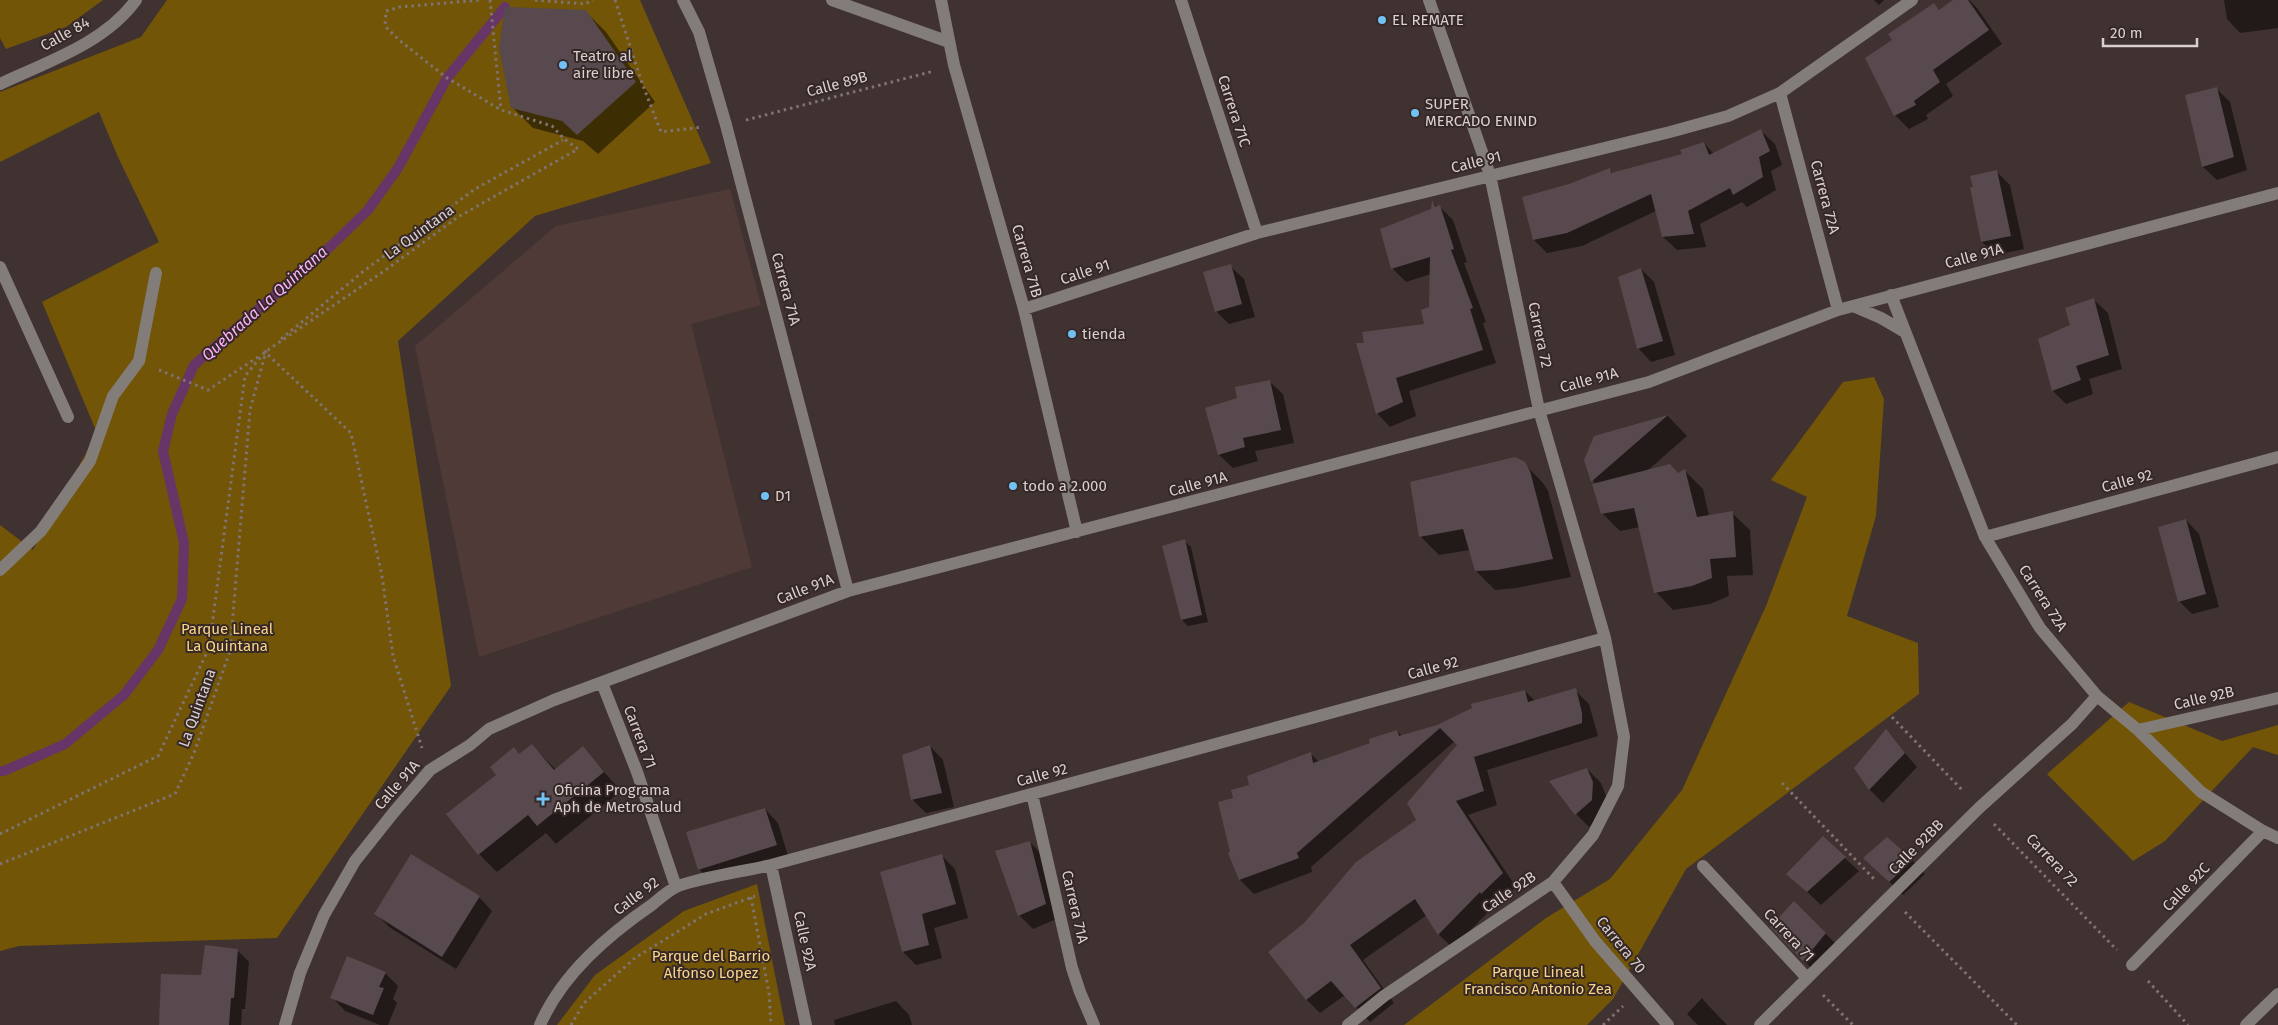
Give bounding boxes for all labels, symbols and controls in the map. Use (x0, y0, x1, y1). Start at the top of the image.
place label: EL REMATE (1392, 11, 1464, 29)
street label: Calle 84 (37, 13, 93, 55)
marker: EL REMATE (1376, 14, 1388, 26)
scale bar (2103, 15, 2197, 47)
text: 20 m (2110, 24, 2143, 42)
place label: Teatro al aire libre (573, 47, 634, 82)
marker: Teatro al aire libre (557, 59, 569, 71)
street label: Calle 89B (805, 67, 869, 101)
street label: Carrera 71C (1214, 73, 1254, 150)
place label: SUPER MERCADO ENIND (1425, 95, 1537, 130)
marker: SUPER MERCADO ENIND (1409, 107, 1421, 119)
street label: Calle 91 (1449, 147, 1503, 177)
street label: Carrera 72A (1807, 158, 1844, 236)
street label: La Quintana (381, 201, 457, 263)
street label: Carrera 71B (1008, 222, 1046, 300)
street label: Calle 91A (1943, 239, 2006, 272)
water label: Quebrada La Quintana (198, 242, 331, 365)
street label: Carrera 71A (768, 251, 804, 328)
street label: Calle 91 (1058, 256, 1112, 288)
street label: Carrera 72 (1524, 300, 1556, 370)
place label: tienda (1082, 325, 1126, 343)
marker: tienda (1066, 328, 1078, 340)
street label: Calle 91A (1558, 363, 1621, 396)
street label: Calle 92 (2100, 466, 2154, 496)
street label: Calle 91A (1167, 467, 1230, 500)
place label: todo a 2.000 (1023, 477, 1107, 495)
marker: todo a 2.000 (1007, 480, 1019, 492)
place label: D1 (775, 487, 791, 505)
marker: D1 (759, 490, 771, 502)
street label: Carrera 72A (2015, 561, 2071, 635)
street label: Calle 91A (774, 570, 837, 608)
park label: Parque Lineal La Quintana (181, 620, 274, 655)
street label: Calle 92 (1406, 653, 1460, 683)
street label: La Quintana (175, 666, 219, 750)
street label: Calle 92B (2172, 682, 2236, 714)
street label: Carrera 71 (620, 703, 660, 771)
street label: Calle 91A (371, 756, 424, 813)
street label: Calle 92 (1015, 760, 1069, 790)
place label: Oficina Programa Aph de Metrosalud (554, 781, 682, 816)
marker: Oficina Programa Aph de Metrosalud (536, 792, 550, 806)
street label: Calle 92BB (1885, 816, 1947, 878)
street label: Carrera 72 (2022, 830, 2082, 890)
street label: Calle 92C (2159, 859, 2214, 915)
street label: Calle 92B (1479, 867, 1539, 917)
street label: Carrera 71A (1058, 869, 1092, 946)
street label: Calle 92 (610, 873, 662, 919)
street label: Carrera 71 (1760, 905, 1818, 965)
street label: Calle 92A (790, 909, 820, 973)
street label: Carrera 70 (1593, 913, 1649, 977)
park label: Parque del Barrio Alfonso Lopez (652, 947, 770, 982)
park label: Parque Lineal Francisco Antonio Zea (1464, 963, 1612, 998)

